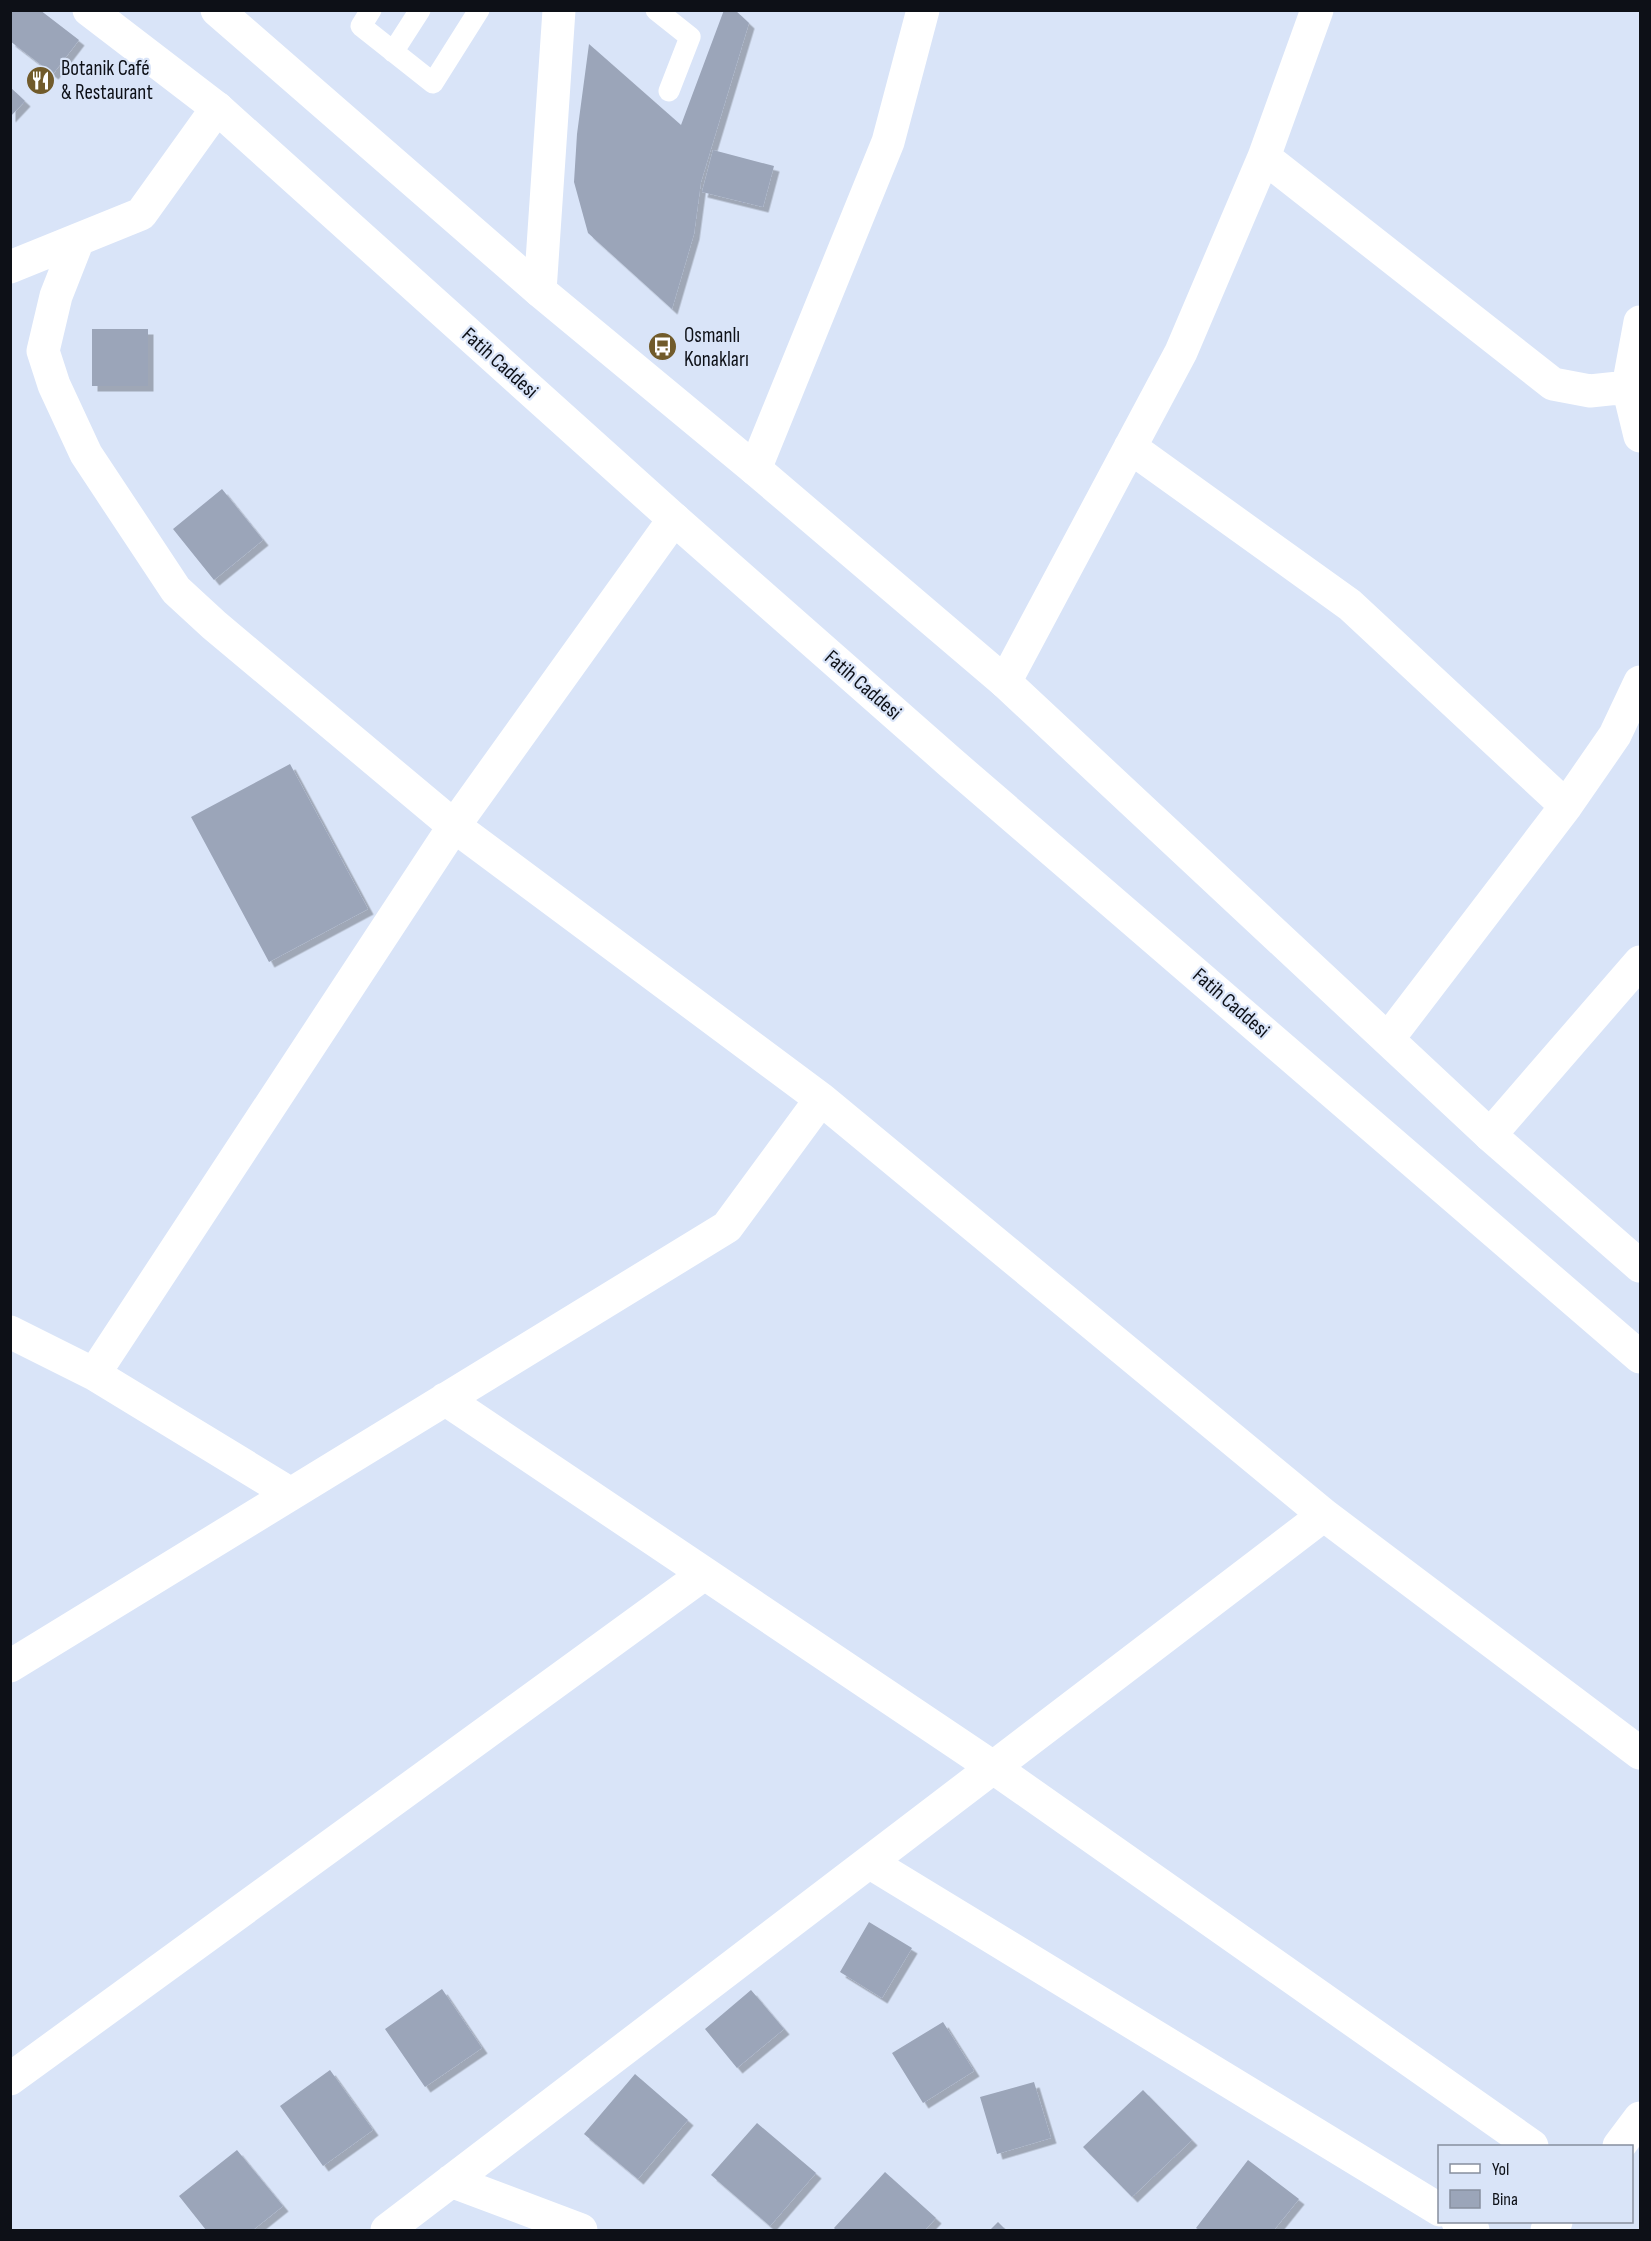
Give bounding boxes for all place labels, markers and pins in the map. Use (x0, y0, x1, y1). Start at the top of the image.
place label: Botanik Café & Restaurant (61, 56, 153, 105)
restaurant icon: Botanik Café & Restaurant (24, 64, 56, 96)
place label: Osmanlı Konakları (684, 323, 749, 372)
bus stop icon: Osmanlı Konakları (647, 331, 679, 363)

